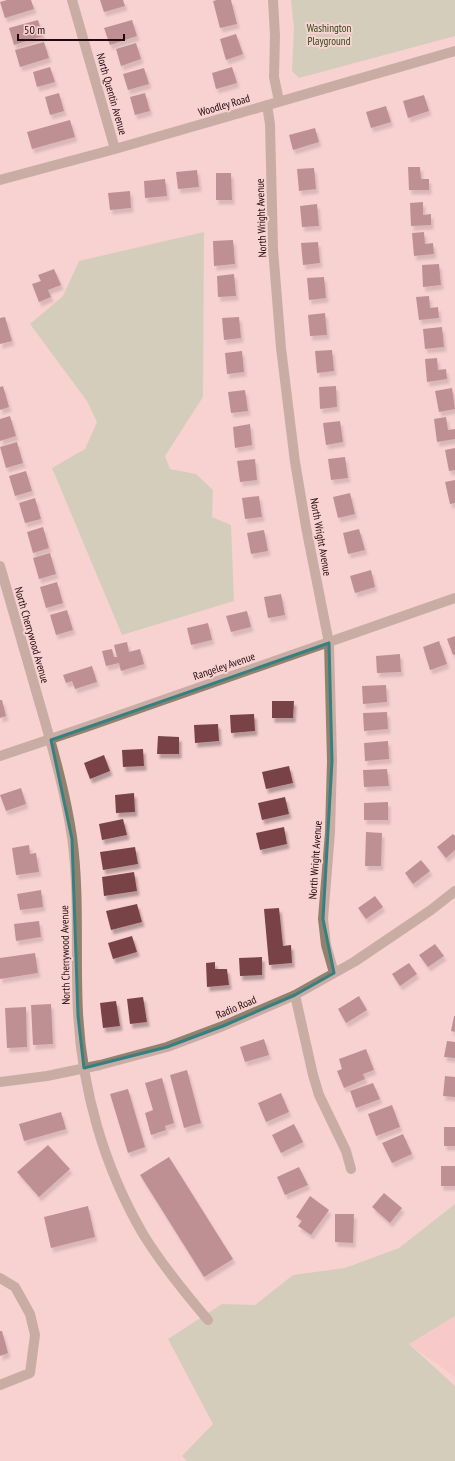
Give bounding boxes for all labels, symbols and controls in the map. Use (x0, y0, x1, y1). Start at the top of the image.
scale bar (18, 16, 124, 42)
park label: Washington Playground (307, 21, 351, 48)
text: 50 m (24, 22, 45, 37)
street label: North Quentin Avenue (94, 51, 130, 137)
street label: Woodley Road (197, 91, 252, 119)
street label: North Wright Avenue (253, 178, 269, 258)
street label: North Wright Avenue (307, 497, 335, 577)
street label: North Cherrywood Avenue (12, 585, 53, 685)
street label: Rangeley Avenue (191, 649, 257, 683)
street label: North Wright Avenue (305, 820, 325, 900)
street label: North Cherrywood Avenue (57, 905, 73, 1005)
street label: Radio Road (214, 992, 259, 1022)

